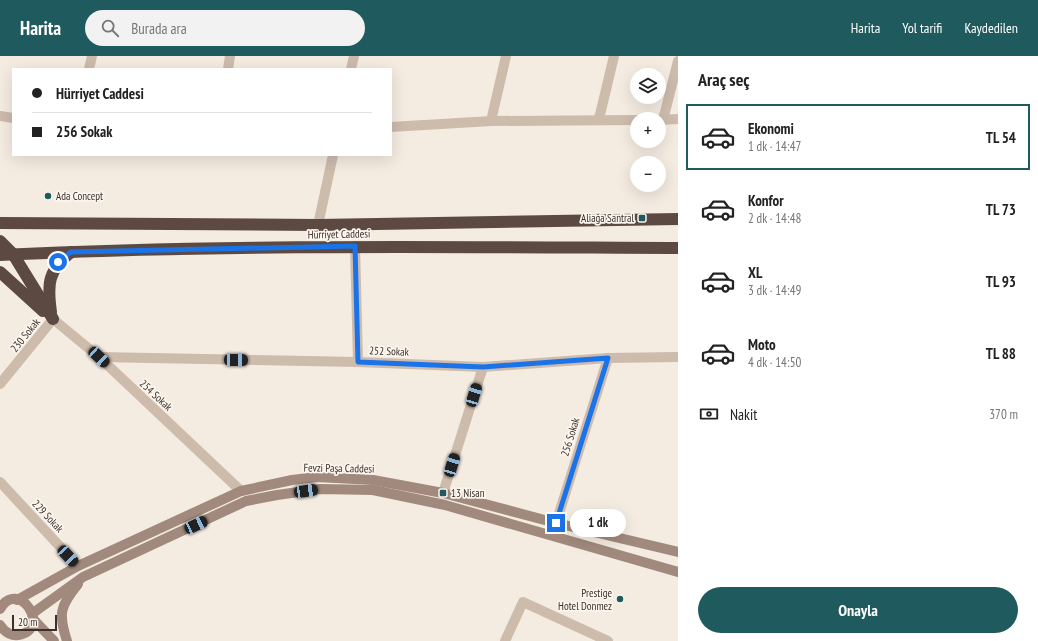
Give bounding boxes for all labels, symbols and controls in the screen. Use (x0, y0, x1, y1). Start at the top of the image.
search box (85, 10, 365, 46)
text: Harita (20, 16, 61, 40)
icon: search (99, 17, 121, 39)
text: Burada ara (131, 19, 187, 38)
text: Harita (851, 19, 880, 37)
text: Yol tarifi (902, 19, 942, 37)
text: Kaydedilen (964, 19, 1018, 37)
map controls (630, 68, 666, 192)
button: layers (630, 68, 666, 104)
text: Araç seç (698, 68, 750, 91)
text: Hürriyet Caddesi (56, 84, 144, 103)
button: + (630, 112, 666, 148)
icon: car (700, 119, 736, 155)
text: Ekonomi (748, 119, 794, 138)
text: 256 Sokak (56, 122, 112, 141)
text: TL 54 (986, 128, 1016, 147)
text: 1 dk · 14:47 (748, 138, 801, 155)
button: − (630, 156, 666, 192)
place label: Ada Concept (56, 189, 103, 203)
marker: Ada Concept (43, 191, 53, 201)
icon: car (700, 191, 736, 227)
text: Konfor (748, 191, 784, 210)
text: TL 73 (986, 200, 1016, 219)
text: 2 dk · 14:48 (748, 210, 801, 227)
place label: Aliağa Santral (581, 211, 634, 225)
marker: Aliağa Santral (637, 213, 647, 223)
street label: Hürriyet Caddesi (308, 226, 370, 242)
route start (49, 253, 67, 271)
icon: car (700, 263, 736, 299)
text: XL (748, 263, 762, 282)
text: TL 93 (986, 272, 1016, 291)
text: 3 dk · 14:49 (748, 282, 801, 299)
street label: 230 Sokak (7, 315, 43, 355)
icon: car (700, 335, 736, 371)
text: Moto (748, 335, 776, 354)
street label: 252 Sokak (369, 343, 410, 359)
car (86, 344, 112, 370)
text: TL 88 (986, 344, 1016, 363)
car (224, 354, 248, 366)
text: 4 dk · 14:50 (748, 354, 801, 371)
street label: 254 Sokak (137, 376, 176, 414)
car (465, 382, 483, 408)
icon: cash (698, 403, 720, 425)
text: Nakit (730, 405, 757, 424)
text: 370 m (989, 406, 1018, 423)
street label: 256 Sokak (558, 415, 583, 458)
car (443, 452, 461, 478)
street label: Fevzi Paşa Caddesi (304, 460, 374, 476)
car (293, 483, 319, 499)
place label: 13 Nisan (451, 486, 485, 500)
marker: 13 Nisan (438, 488, 448, 498)
street label: 229 Sokak (29, 497, 67, 536)
callout: 1 dk (570, 509, 626, 537)
car (183, 514, 209, 536)
route end (547, 514, 565, 532)
text: 1 dk (588, 514, 608, 531)
car (55, 543, 81, 569)
place label: Prestige Hotel Donmez (558, 586, 612, 613)
button: Onayla (698, 587, 1018, 633)
marker: Prestige Hotel Donmez (615, 594, 625, 604)
scale bar (12, 613, 57, 632)
text: 20 m (18, 615, 37, 629)

